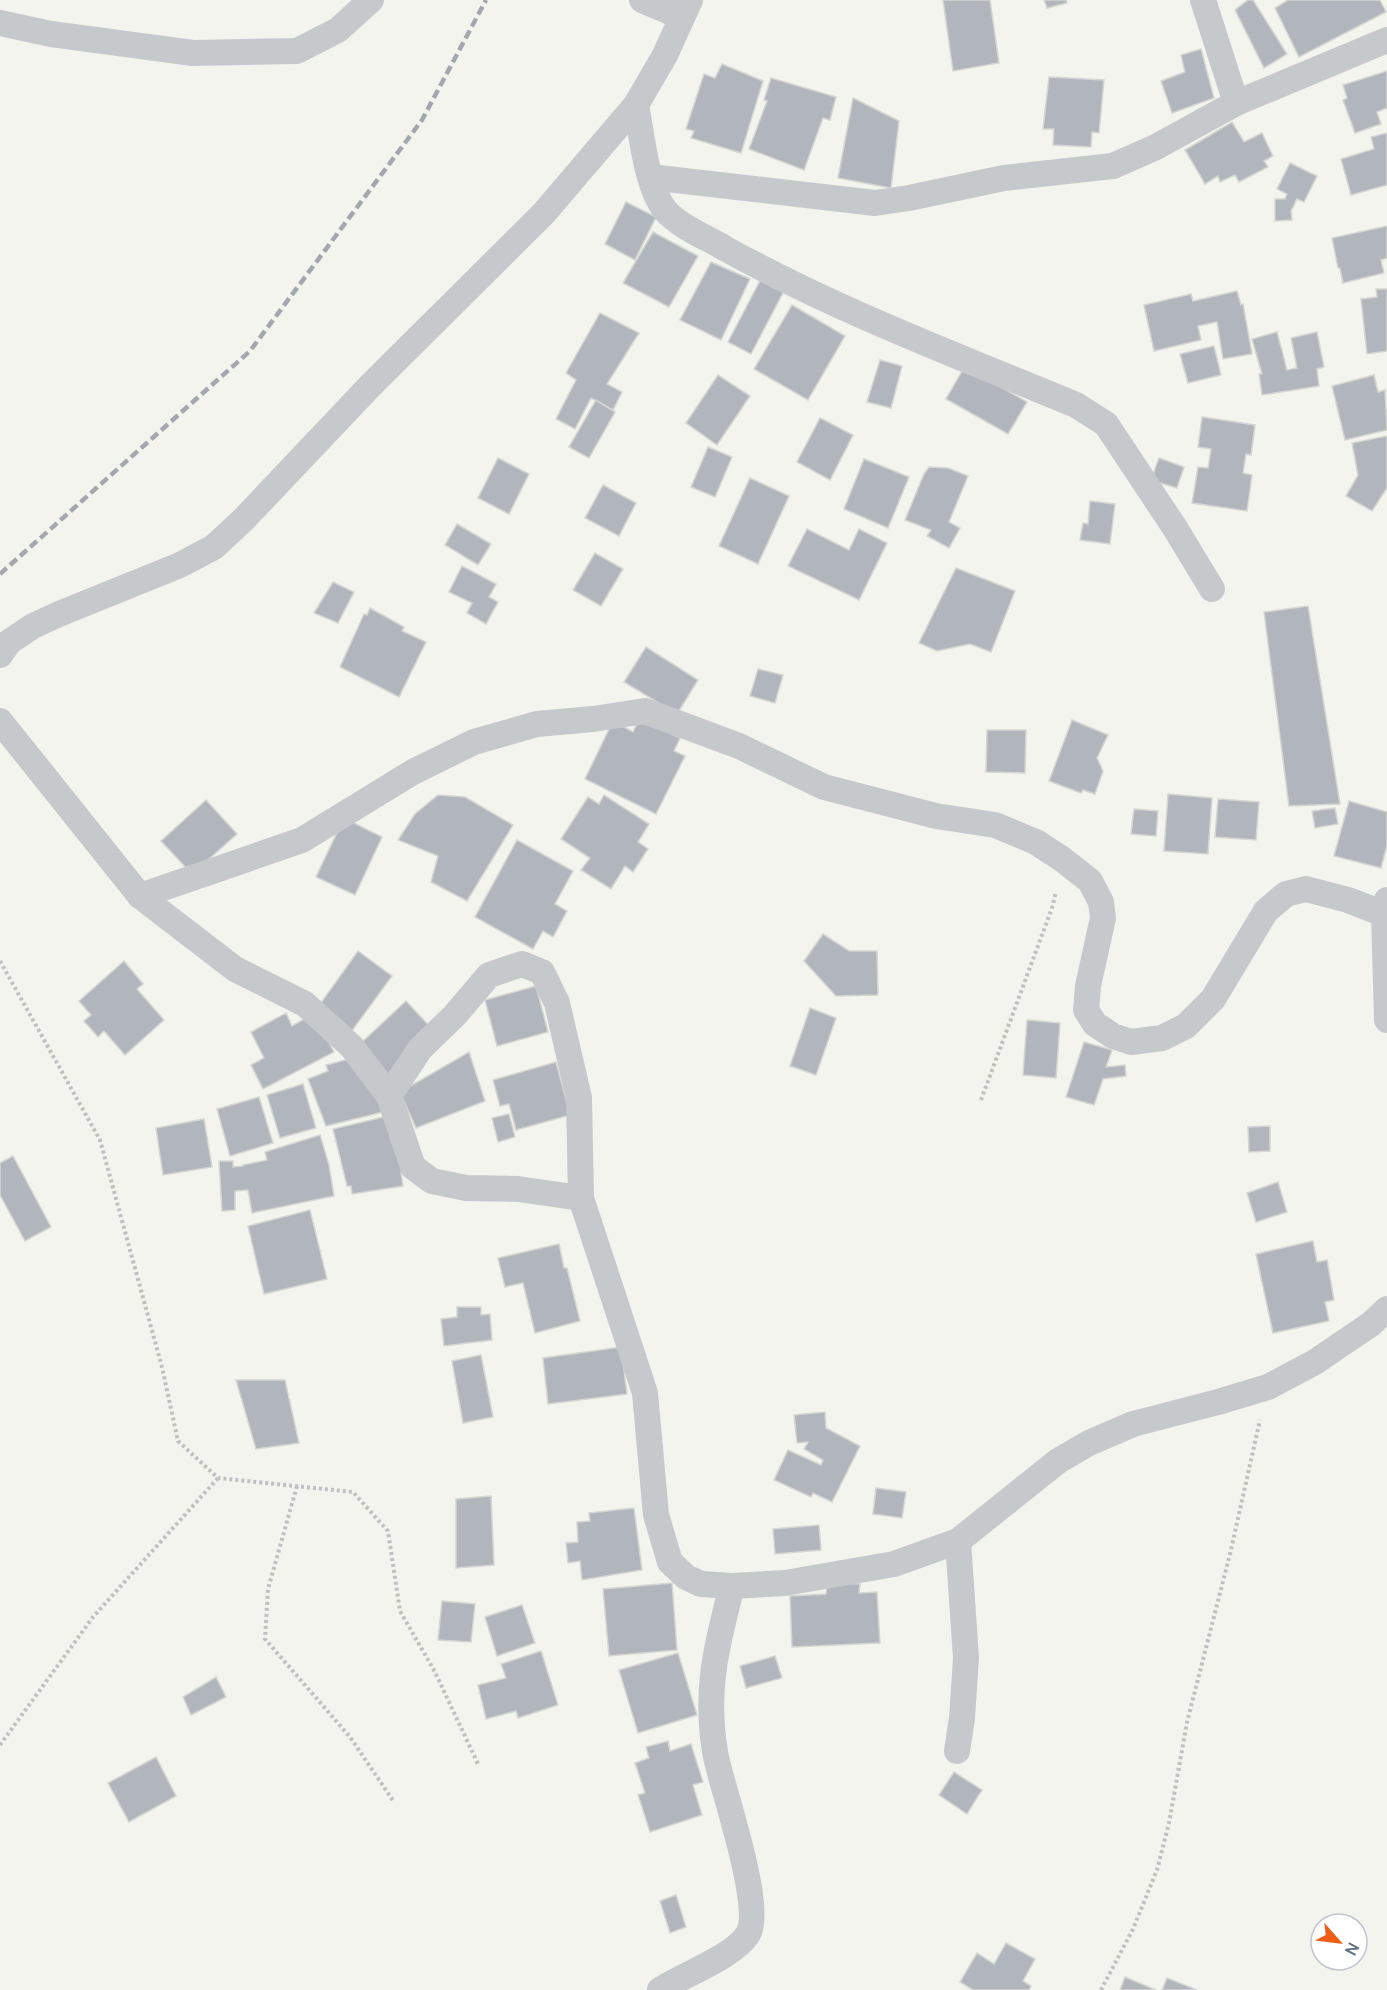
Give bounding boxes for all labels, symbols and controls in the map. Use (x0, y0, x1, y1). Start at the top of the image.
north arrow (1309, 1912, 1369, 1972)
text: N (1340, 1939, 1365, 1959)

